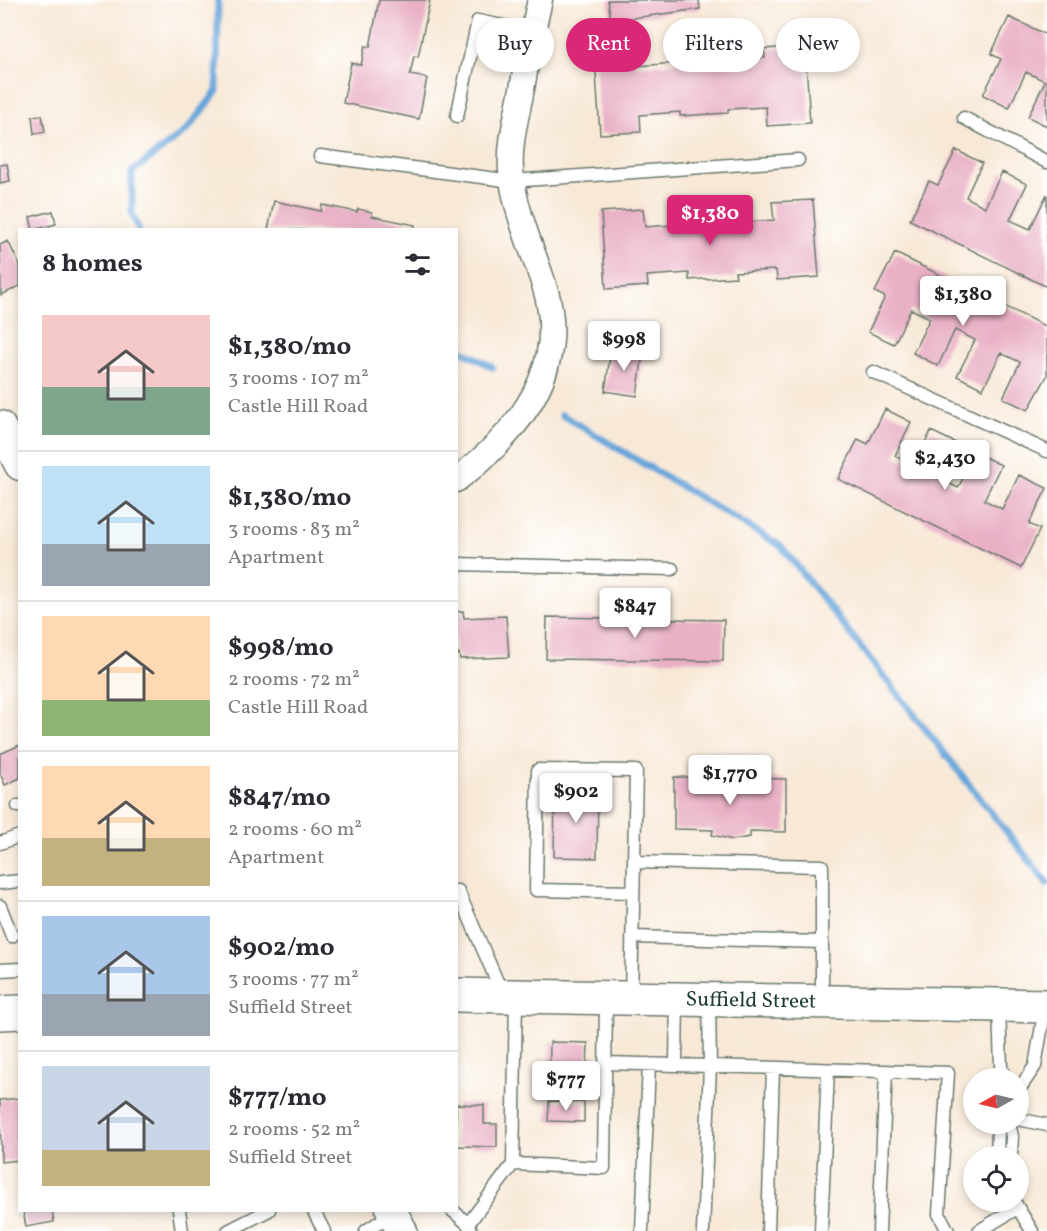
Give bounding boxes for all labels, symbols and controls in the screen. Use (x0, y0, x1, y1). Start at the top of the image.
chip: Buy (476, 18, 554, 72)
chip: Rent (566, 18, 651, 72)
chip: Filters (663, 18, 764, 72)
chip: New (776, 18, 860, 72)
pin: $1,380 (661, 195, 759, 246)
text: $1,380 (681, 200, 739, 228)
text: 8 homes (42, 246, 143, 282)
icon: filters (401, 248, 434, 281)
pin: $1,380 (914, 276, 1012, 327)
text: $1,380 (934, 281, 992, 309)
pin: $998 (588, 321, 660, 372)
text: $998 (602, 326, 646, 354)
text: $1,380/mo (228, 329, 351, 365)
icon: home (90, 339, 162, 411)
text: 3 rooms · 107 m² (228, 365, 369, 393)
text: Castle Hill Road (228, 393, 368, 421)
pin: $2,430 (896, 440, 994, 491)
text: $2,430 (915, 445, 975, 473)
text: $1,380/mo (228, 480, 351, 516)
icon: home (90, 490, 162, 562)
text: 3 rooms · 83 m² (228, 516, 360, 544)
text: Apartment (228, 544, 324, 572)
pin: $847 (599, 588, 671, 639)
text: $847 (613, 593, 657, 621)
text: $998/mo (228, 630, 334, 666)
icon: home (90, 640, 162, 712)
text: 2 rooms · 72 m² (228, 666, 360, 694)
text: Castle Hill Road (228, 694, 368, 722)
pin: $1,770 (681, 755, 779, 806)
text: $1,770 (702, 760, 758, 788)
pin: $902 (540, 773, 612, 824)
text: $902 (553, 778, 599, 806)
text: $847/mo (228, 780, 331, 816)
icon: home (90, 790, 162, 862)
text: 2 rooms · 60 m² (228, 816, 362, 844)
text: Apartment (228, 844, 324, 872)
text: $902/mo (228, 930, 335, 966)
icon: home (90, 940, 162, 1012)
text: 3 rooms · 77 m² (228, 966, 359, 994)
street label: Suffield Street (685, 985, 817, 1017)
text: Suffield Street (228, 994, 352, 1022)
pin: $777 (530, 1061, 602, 1112)
text: $777 (546, 1066, 586, 1094)
north arrow (963, 1068, 1029, 1134)
map controls (963, 1068, 1029, 1212)
text: $777/mo (228, 1080, 327, 1116)
icon: home (90, 1090, 162, 1162)
text: 2 rooms · 52 m² (228, 1116, 360, 1144)
text: Suffield Street (228, 1144, 352, 1172)
button: locate (963, 1146, 1029, 1212)

